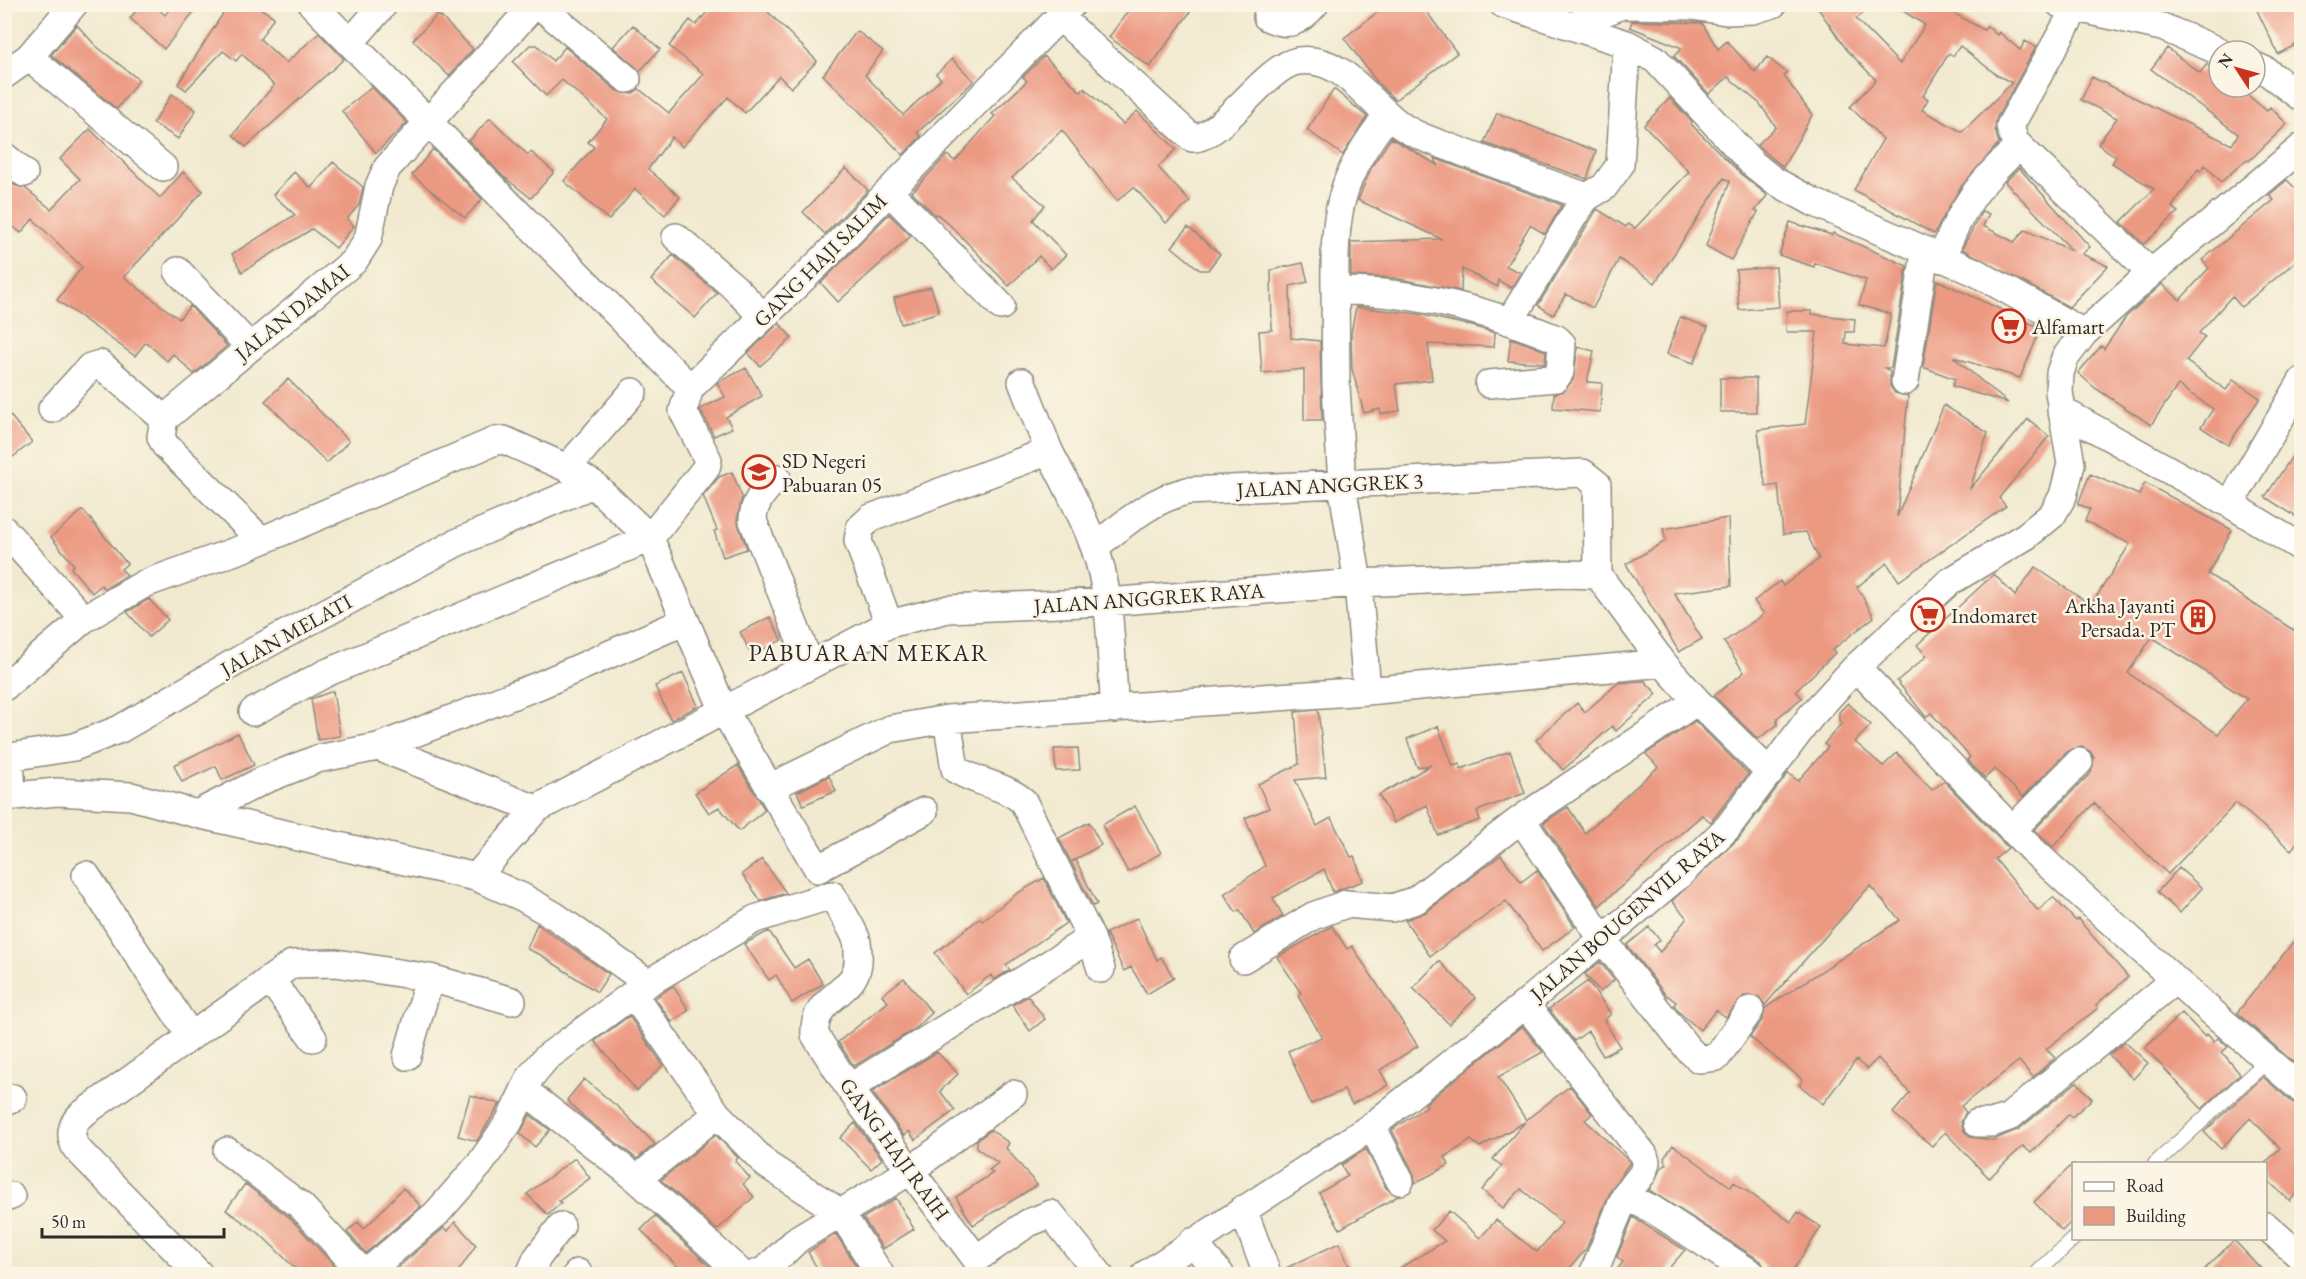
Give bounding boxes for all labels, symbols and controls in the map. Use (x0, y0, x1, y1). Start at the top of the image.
north arrow (2207, 39, 2267, 99)
text: N (2213, 49, 2238, 72)
street label: GANG HAJI SALIM (747, 187, 893, 333)
street label: JALAN DAMAI (228, 258, 355, 368)
supermarket icon: Alfamart (1991, 308, 2027, 344)
place label: Alfamart (2031, 313, 2105, 340)
place label: SD Negeri Pabuaran 05 (782, 447, 882, 498)
school or university icon: SD Negeri Pabuaran 05 (741, 454, 777, 490)
street label: JALAN ANGGREK 3 (1234, 467, 1424, 503)
street label: JALAN ANGGREK RAYA (1031, 576, 1266, 620)
street label: JALAN MELATI (214, 588, 356, 683)
place label: Arkha Jayanti Persada. PT (2064, 592, 2176, 643)
supermarket icon: Indomaret (1910, 597, 1946, 633)
building icon: Arkha Jayanti Persada. PT (2180, 599, 2216, 635)
place label: Indomaret (1951, 602, 2037, 629)
district label: PABUARAN MEKAR (749, 637, 989, 668)
street label: JALAN BOUGENVIL RAYA (1523, 823, 1730, 1008)
street label: GANG HAJI RAIH (834, 1072, 956, 1226)
legend (2072, 1162, 2267, 1240)
text: Road (2126, 1174, 2165, 1197)
scale bar (42, 1201, 224, 1239)
text: Building (2126, 1204, 2186, 1227)
text: 50 m (51, 1210, 86, 1233)

